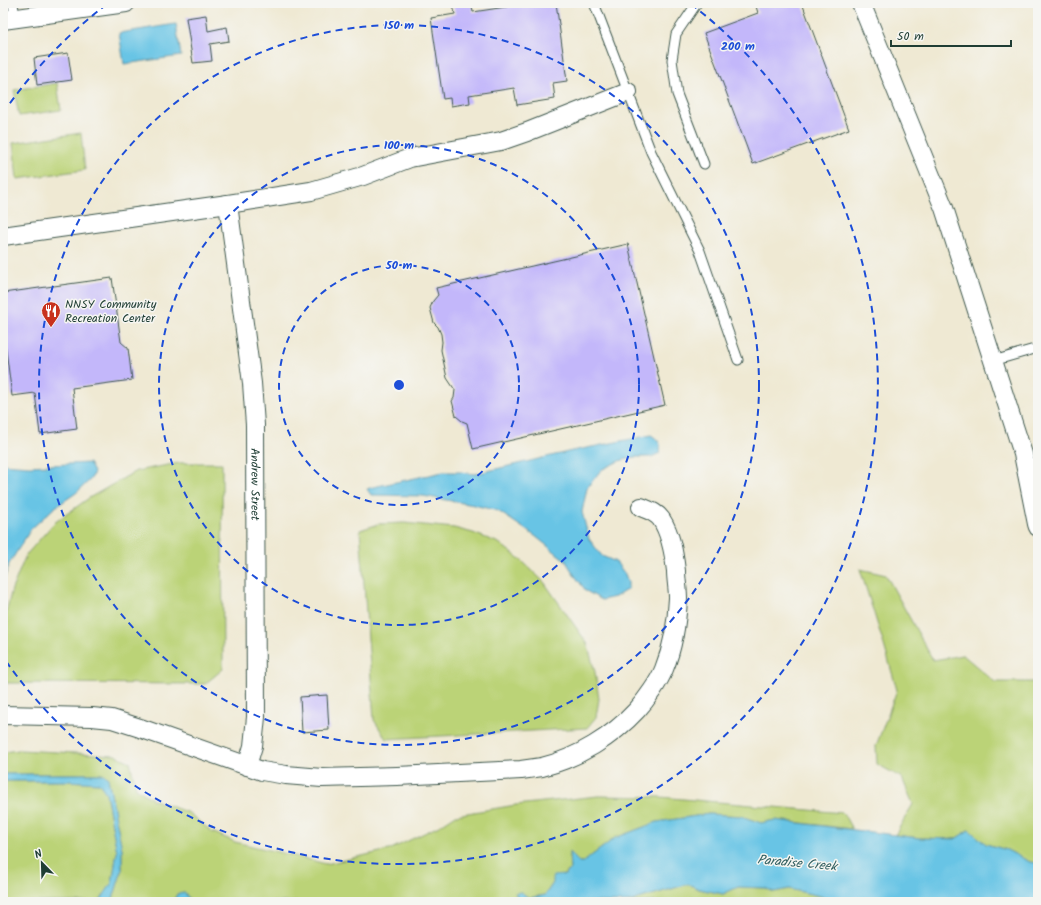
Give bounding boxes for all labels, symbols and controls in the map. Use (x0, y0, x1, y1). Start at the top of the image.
text: 150 m (384, 16, 414, 35)
scale bar (891, 22, 1011, 48)
text: 50 m (897, 27, 924, 46)
text: 200 m (721, 37, 755, 56)
text: 100 m (384, 136, 414, 155)
text: 50 m (385, 256, 413, 275)
place label: NNSY Community Recreation Center (65, 295, 157, 328)
restaurant icon: NNSY Community Recreation Center (40, 300, 62, 328)
centre of rings (392, 378, 406, 392)
street label: Andrew Street (245, 448, 264, 521)
north arrow (22, 843, 62, 883)
text: N (32, 845, 45, 864)
water label: Paradise Creek (756, 850, 839, 878)

